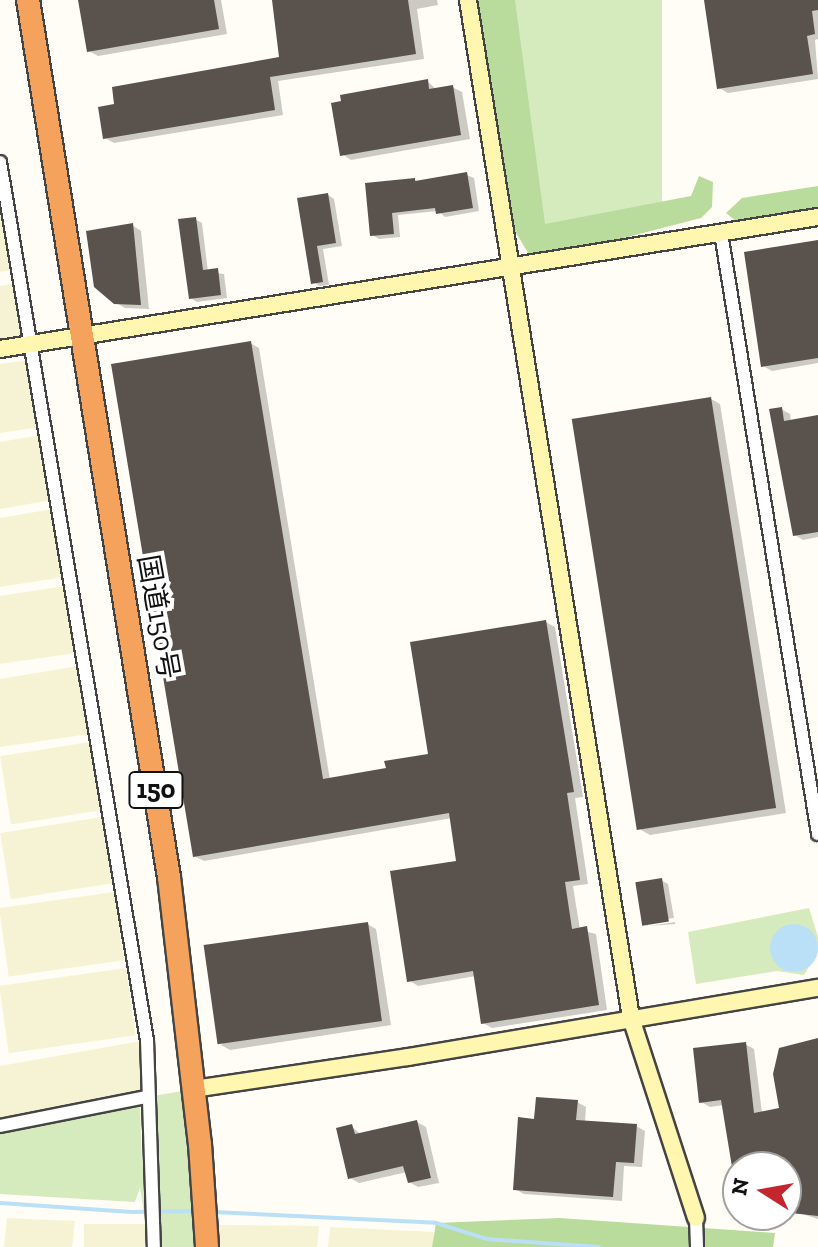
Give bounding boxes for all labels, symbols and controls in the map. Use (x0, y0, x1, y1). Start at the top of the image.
street label: 国道150号 (131, 552, 185, 682)
road number: 150 (128, 768, 184, 812)
north arrow (722, 1151, 802, 1231)
text: N (725, 1176, 755, 1198)

